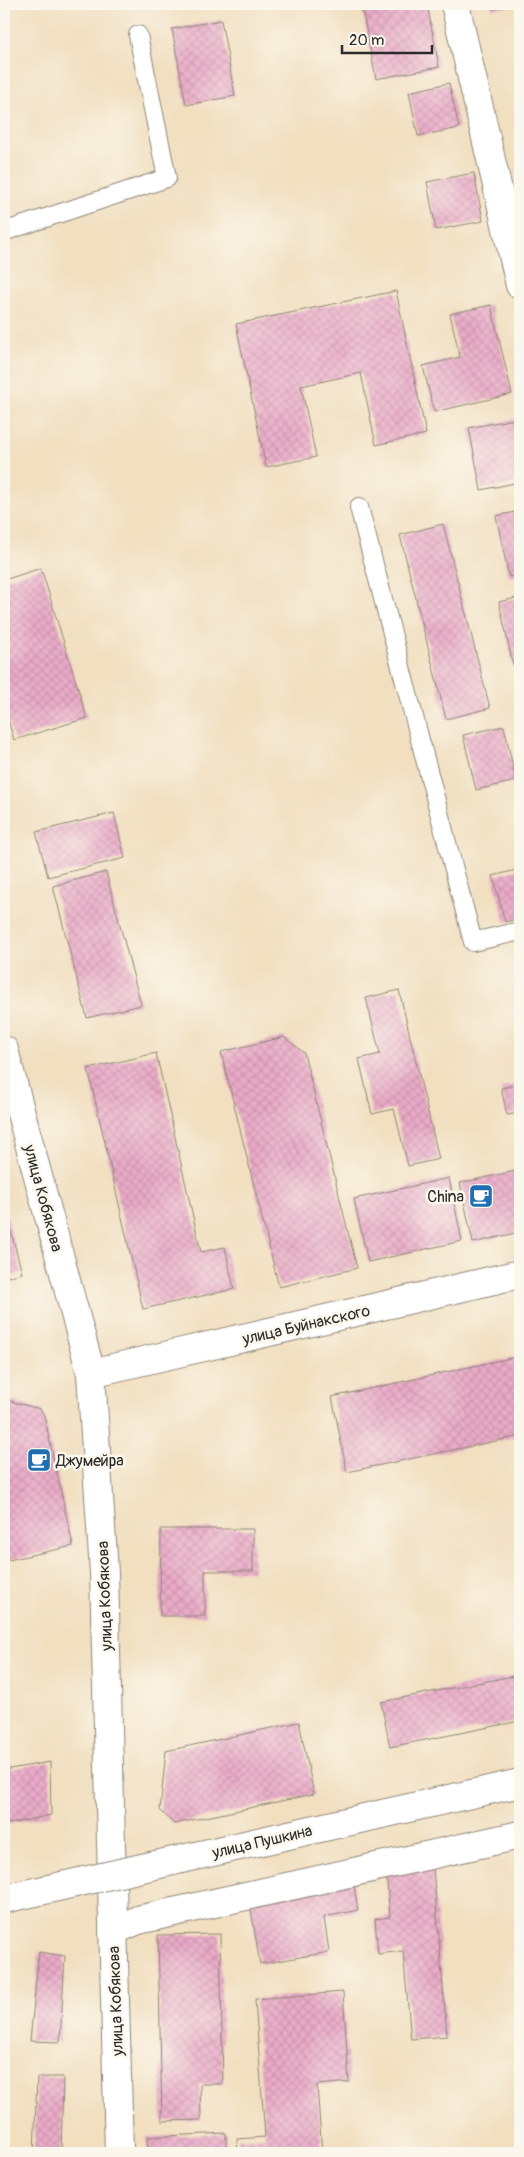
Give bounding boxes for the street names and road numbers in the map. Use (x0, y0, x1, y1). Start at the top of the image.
street label: улица Кобякова (19, 1142, 67, 1254)
street label: улица Буйнакского (240, 1301, 372, 1350)
street label: улица Кобякова (93, 1541, 117, 1652)
street label: улица Пушкина (209, 1821, 314, 1863)
street label: улица Кобякова (104, 1946, 128, 2057)

